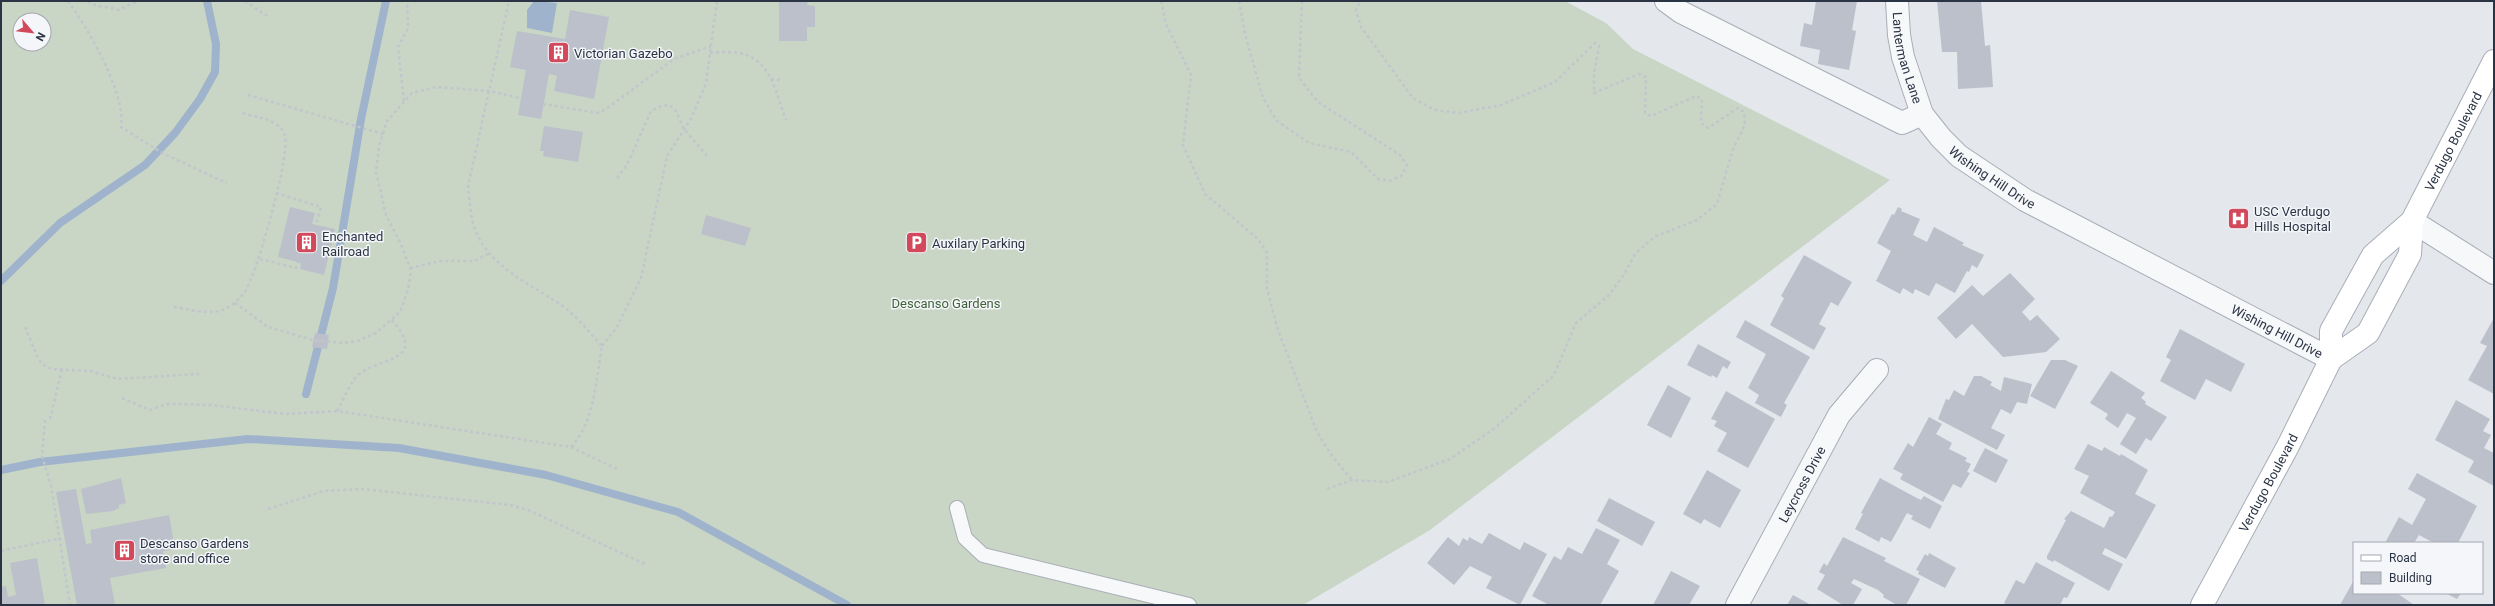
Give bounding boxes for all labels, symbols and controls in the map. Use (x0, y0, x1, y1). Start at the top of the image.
north arrow (12, 12, 52, 52)
street label: Lanterman Lane (1890, 12, 1925, 106)
text: N (33, 30, 48, 43)
building icon: Victorian Gazebo (545, 40, 571, 66)
place label: Victorian Gazebo (574, 46, 673, 61)
street label: Verdugo Boulevard (2421, 89, 2484, 193)
street label: Wishing Hill Drive (1946, 143, 2038, 212)
place label: USC Verdugo Hills Hospital (2254, 204, 2331, 234)
hospital icon: USC Verdugo Hills Hospital (2226, 205, 2252, 231)
place label: Enchanted Railroad (322, 229, 383, 259)
building icon: Enchanted Railroad (294, 230, 320, 256)
parking icon: Auxilary Parking (904, 230, 930, 256)
place label: Auxilary Parking (932, 236, 1025, 251)
park label: Descanso Gardens (892, 296, 1001, 311)
street label: Wishing Hill Drive (2229, 301, 2325, 361)
street label: Verdugo Boulevard (2236, 431, 2300, 534)
street label: Leycross Drive (1775, 444, 1828, 525)
place label: Descanso Gardens store and office (140, 536, 249, 566)
building icon: Descanso Gardens store and office (112, 537, 138, 563)
legend (2353, 542, 2483, 594)
text: Road (2389, 551, 2417, 565)
text: Building (2389, 571, 2432, 585)

